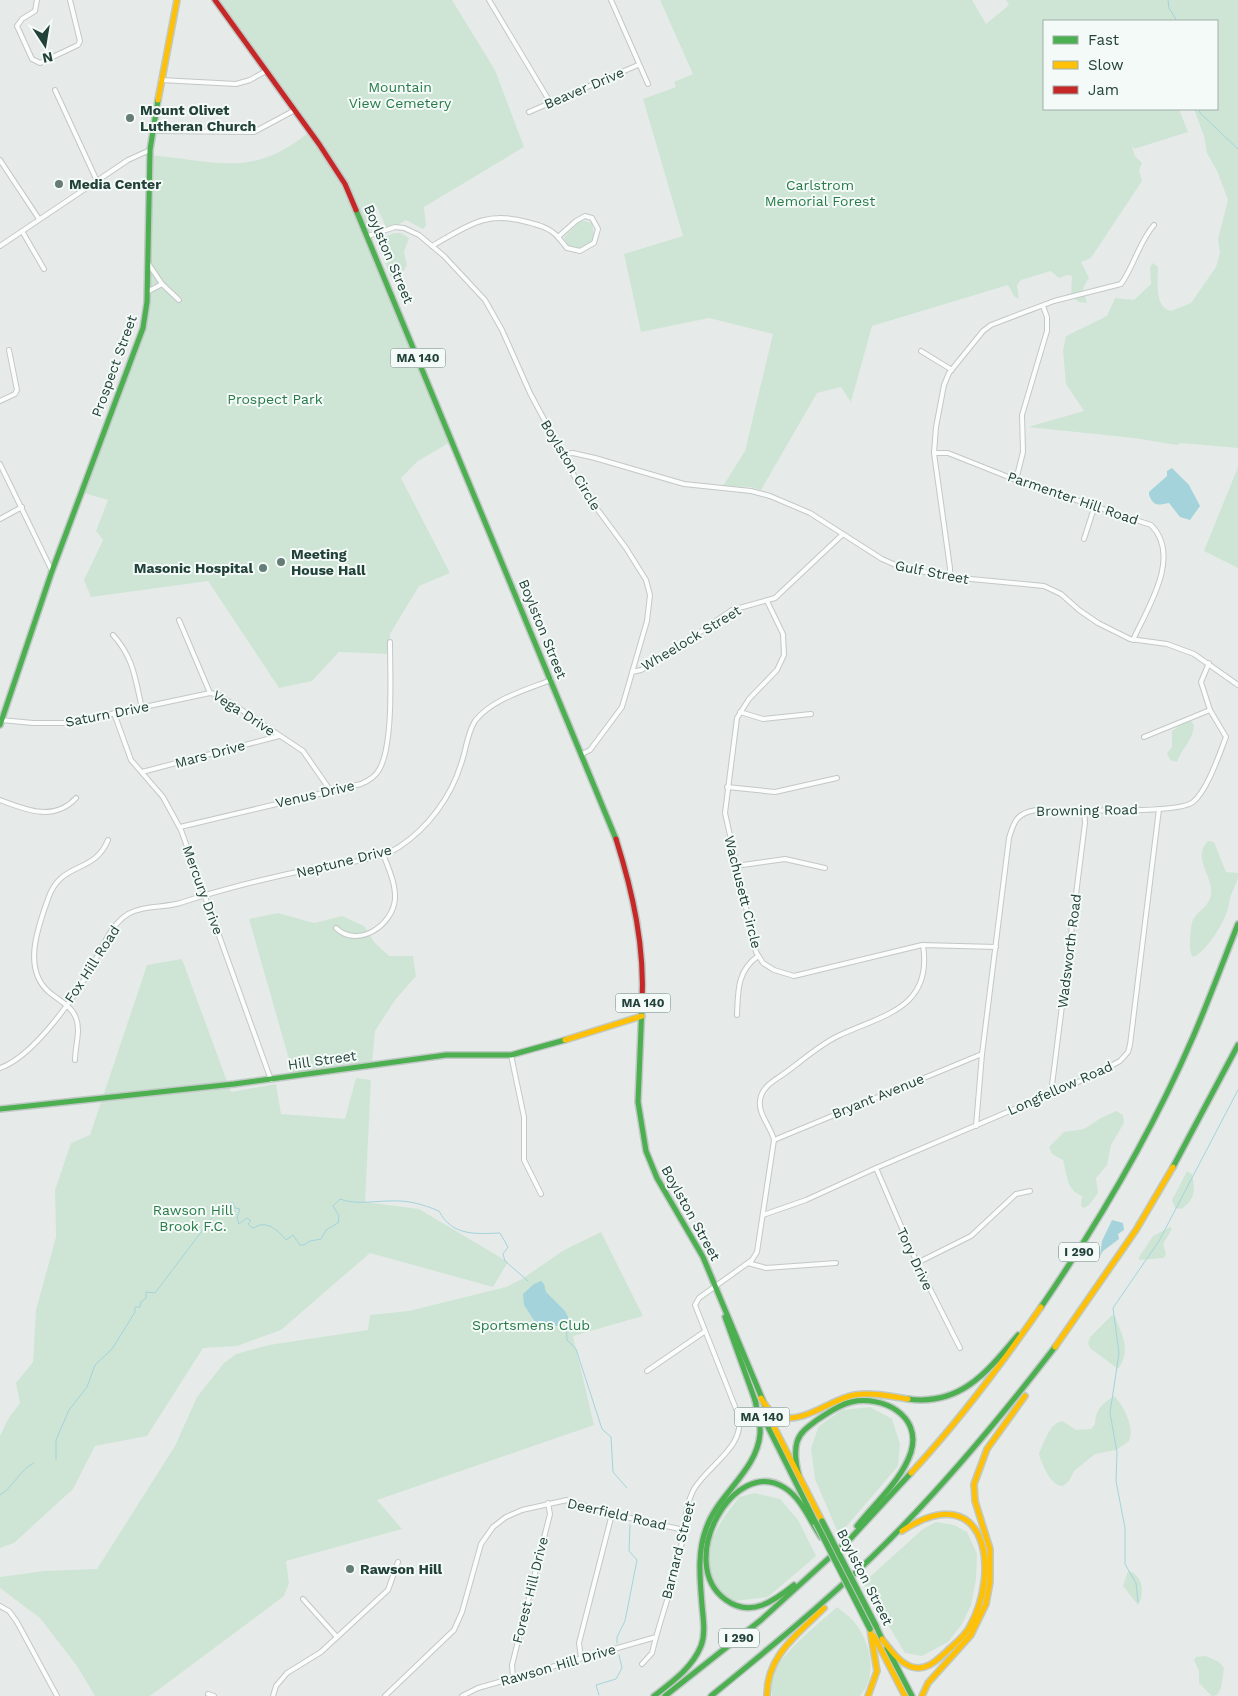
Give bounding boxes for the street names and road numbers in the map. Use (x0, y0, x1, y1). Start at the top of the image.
street label: Beaver Drive (542, 64, 626, 112)
street label: Boylston Street (361, 202, 417, 306)
street label: Prospect Street (88, 313, 140, 419)
road number: MA 140 (390, 348, 446, 368)
street label: Boylston Circle (538, 417, 604, 513)
street label: Parmenter Hill Road (1005, 468, 1141, 528)
street label: Gulf Street (894, 557, 970, 587)
street label: Boylston Street (516, 577, 570, 681)
street label: Wheelock Street (638, 602, 744, 674)
street label: Vega Drive (210, 687, 278, 739)
street label: Saturn Drive (64, 698, 150, 730)
street label: Mars Drive (173, 737, 247, 771)
street label: Venus Drive (274, 777, 356, 811)
street label: Browning Road (1036, 801, 1138, 819)
street label: Wachusett Circle (721, 834, 765, 950)
street label: Neptune Drive (295, 841, 393, 881)
street label: Mercury Drive (179, 843, 227, 937)
street label: Wadsworth Road (1054, 893, 1084, 1009)
street label: Fox Hill Road (61, 922, 123, 1006)
road number: MA 140 (616, 994, 670, 1012)
street label: Hill Street (287, 1047, 357, 1073)
street label: Longfellow Road (1005, 1058, 1115, 1118)
street label: Bryant Avenue (830, 1070, 926, 1122)
street label: Boylston Street (658, 1163, 724, 1263)
street label: Tory Drive (893, 1225, 937, 1293)
road number: I 290 (1059, 1242, 1099, 1262)
road number: MA 140 (734, 1408, 790, 1426)
street label: Deerfield Road (566, 1495, 668, 1533)
street label: Barnard Street (658, 1499, 698, 1601)
street label: Boylston Street (834, 1526, 896, 1628)
street label: Forest Hill Drive (509, 1535, 551, 1645)
road number: I 290 (719, 1629, 759, 1648)
street label: Rawson Hill Drive (498, 1641, 618, 1689)

